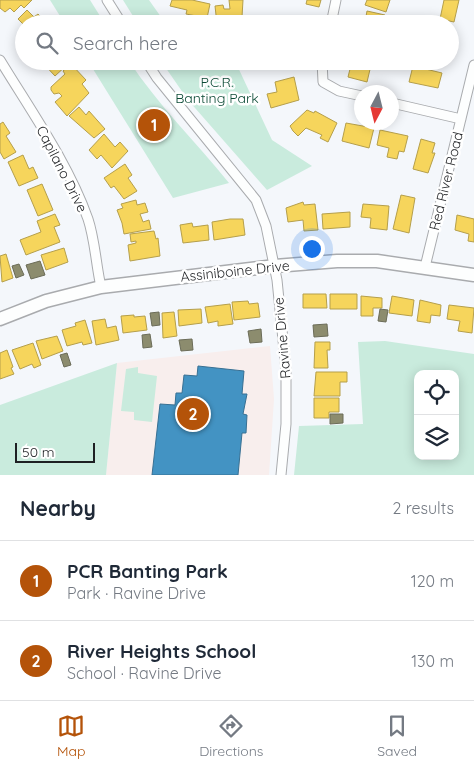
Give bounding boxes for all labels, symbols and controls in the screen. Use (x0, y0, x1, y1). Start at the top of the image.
search box (15, 15, 459, 70)
icon: search (33, 29, 61, 57)
text: Search here (73, 31, 178, 55)
park label: P.C.R. Banting Park (175, 73, 259, 107)
north arrow (354, 85, 399, 130)
pin: 1 (138, 106, 170, 144)
street label: Capilano Drive (32, 123, 92, 215)
street label: Red River Road (425, 130, 467, 232)
your location (299, 236, 325, 262)
street label: Assiniboine Drive (179, 256, 291, 286)
street label: Ravine Drive (269, 296, 295, 379)
map controls (414, 370, 459, 460)
button: locate (414, 370, 459, 415)
pin: 2 (177, 395, 209, 433)
button: layers (414, 415, 459, 460)
scale bar (15, 440, 95, 463)
text: 50 m (22, 443, 55, 461)
text: Nearby (20, 495, 96, 521)
text: 2 results (392, 498, 454, 518)
text: PCR Banting Park (67, 559, 228, 583)
text: 1 (33, 571, 39, 591)
text: 120 m (411, 571, 454, 591)
text: Park · Ravine Drive (67, 583, 206, 603)
text: River Heights School (67, 639, 256, 663)
text: 2 (31, 651, 41, 671)
text: 130 m (411, 651, 454, 671)
text: School · Ravine Drive (67, 663, 222, 683)
tab: Map (57, 712, 85, 760)
tab: Directions (199, 712, 263, 760)
tab: Saved (377, 712, 417, 760)

